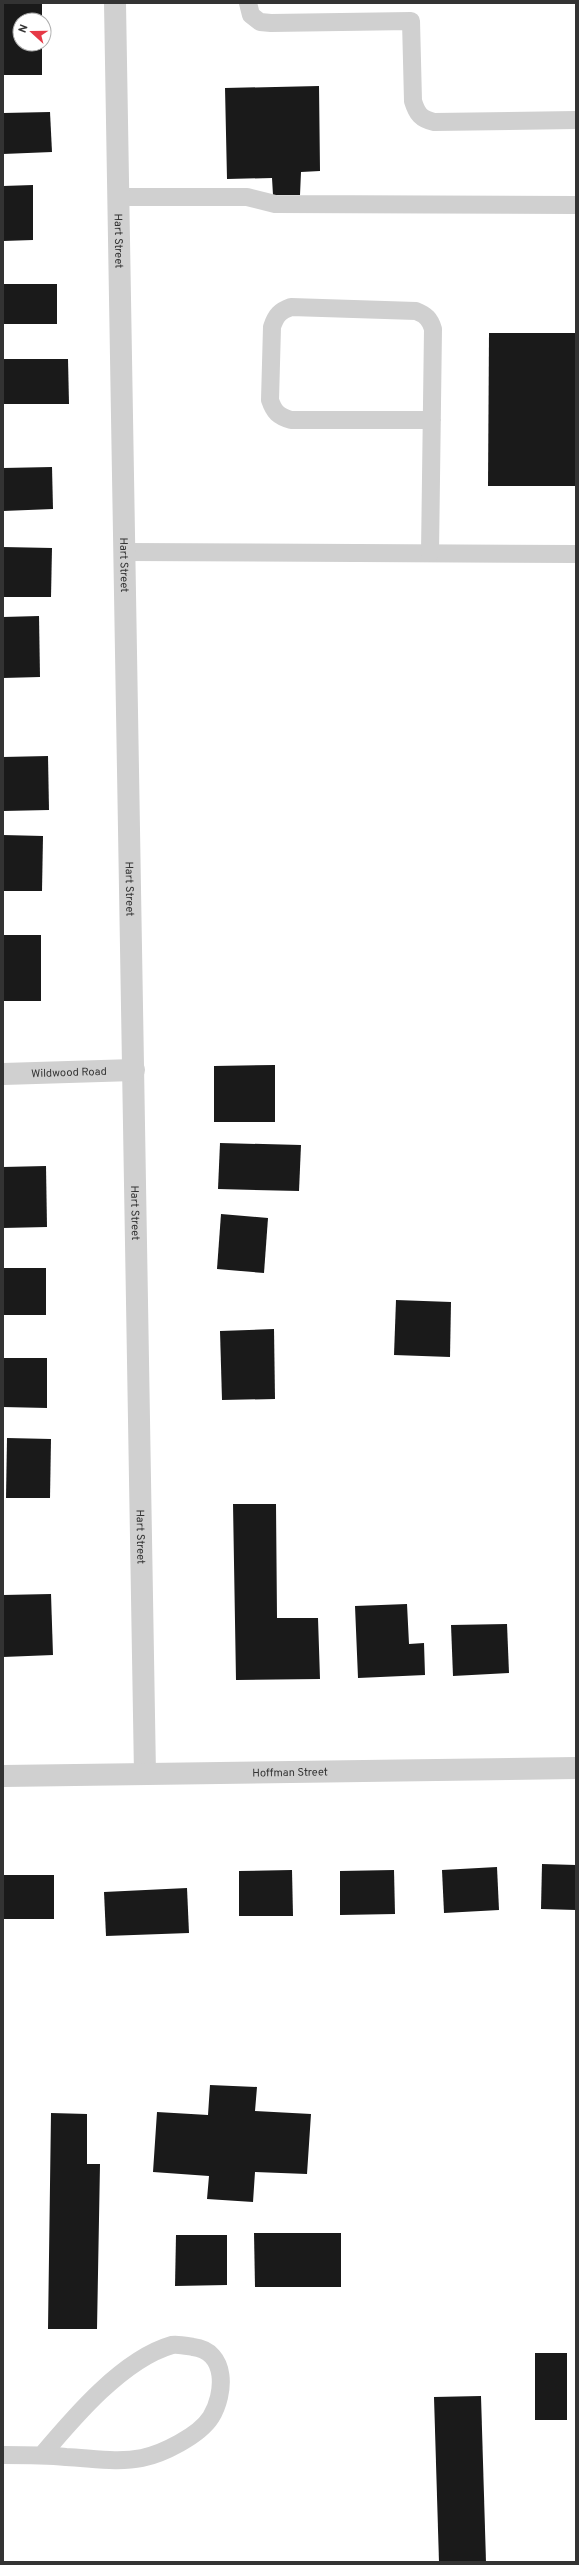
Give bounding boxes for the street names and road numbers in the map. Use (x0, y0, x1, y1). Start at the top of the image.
street label: Hart Street (111, 213, 125, 269)
street label: Hart Street (116, 537, 131, 592)
street label: Hart Street (122, 861, 136, 916)
street label: Wildwood Road (31, 1065, 107, 1081)
street label: Hart Street (127, 1185, 142, 1240)
street label: Hart Street (133, 1509, 147, 1564)
street label: Hoffman Street (252, 1765, 328, 1781)

